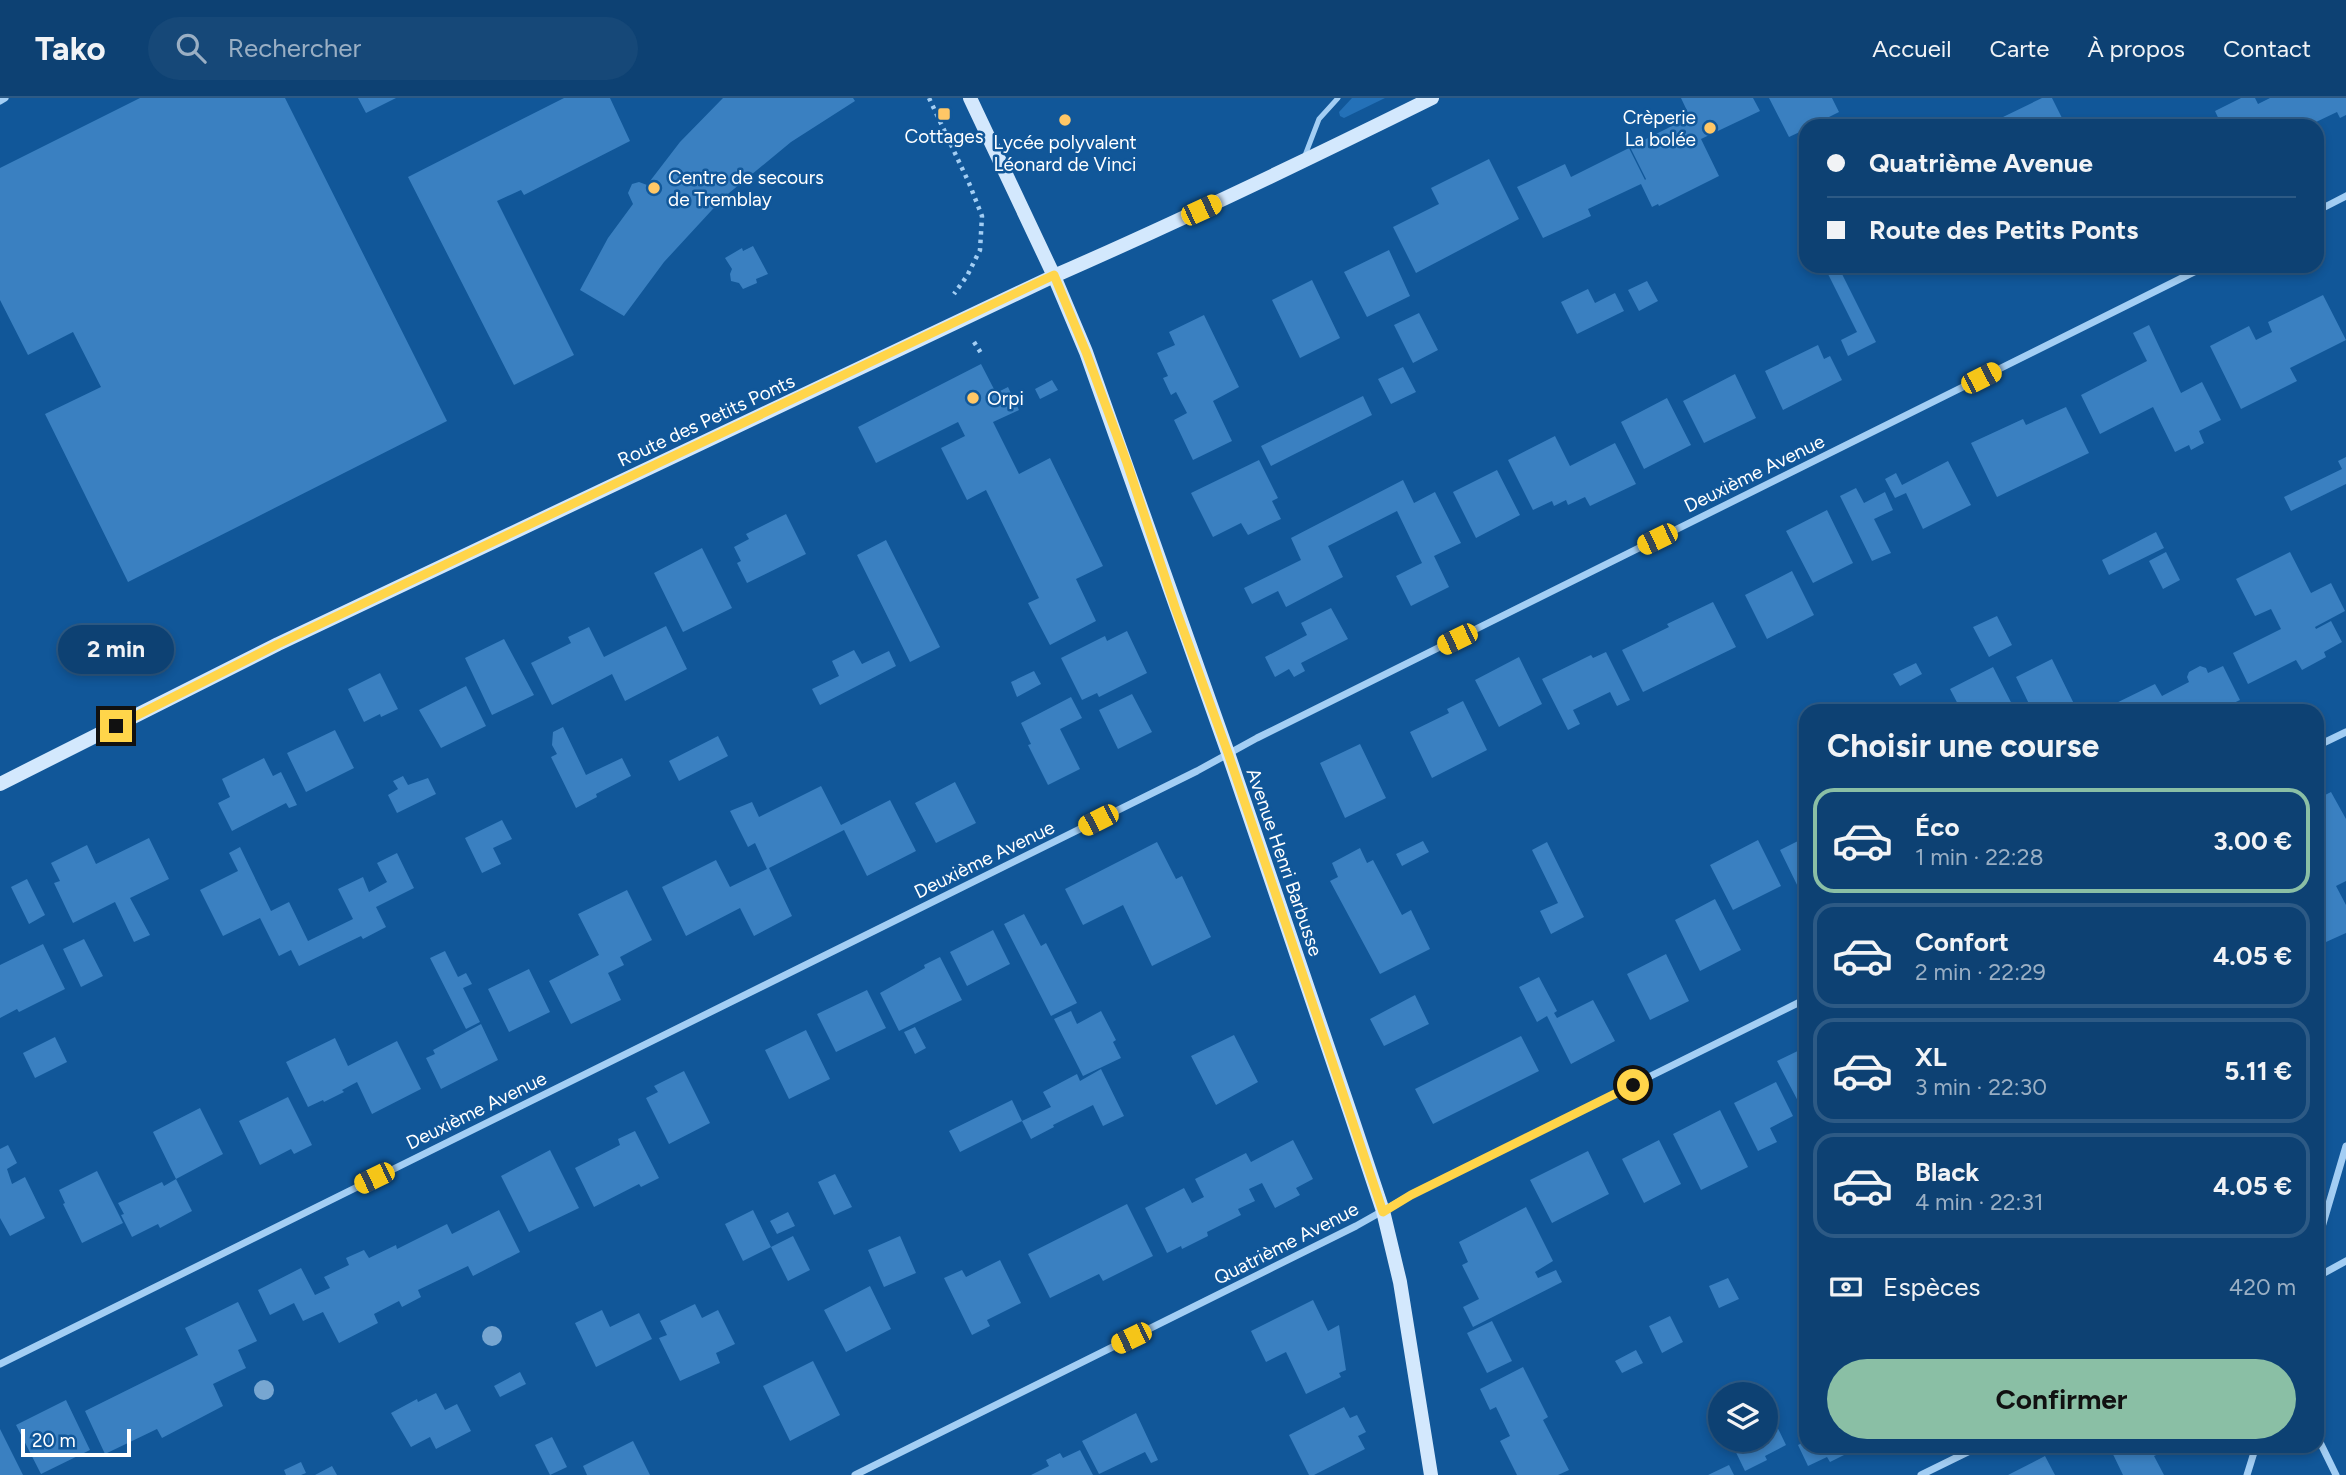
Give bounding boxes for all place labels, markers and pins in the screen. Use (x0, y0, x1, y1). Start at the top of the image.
marker: Cottages (936, 106, 952, 122)
place label: Crèperie La bolée (1623, 106, 1696, 151)
marker: Lycée polyvalent Léonard de Vinci (1057, 112, 1073, 128)
marker: Crèperie La bolée (1702, 120, 1718, 136)
place label: Cottages (904, 125, 984, 148)
place label: Lycée polyvalent Léonard de Vinci (993, 131, 1137, 176)
place label: Centre de secours de Tremblay (668, 166, 824, 211)
marker: Centre de secours de Tremblay (646, 180, 662, 196)
place label: Orpi (987, 387, 1024, 410)
marker: Orpi (965, 390, 981, 406)

